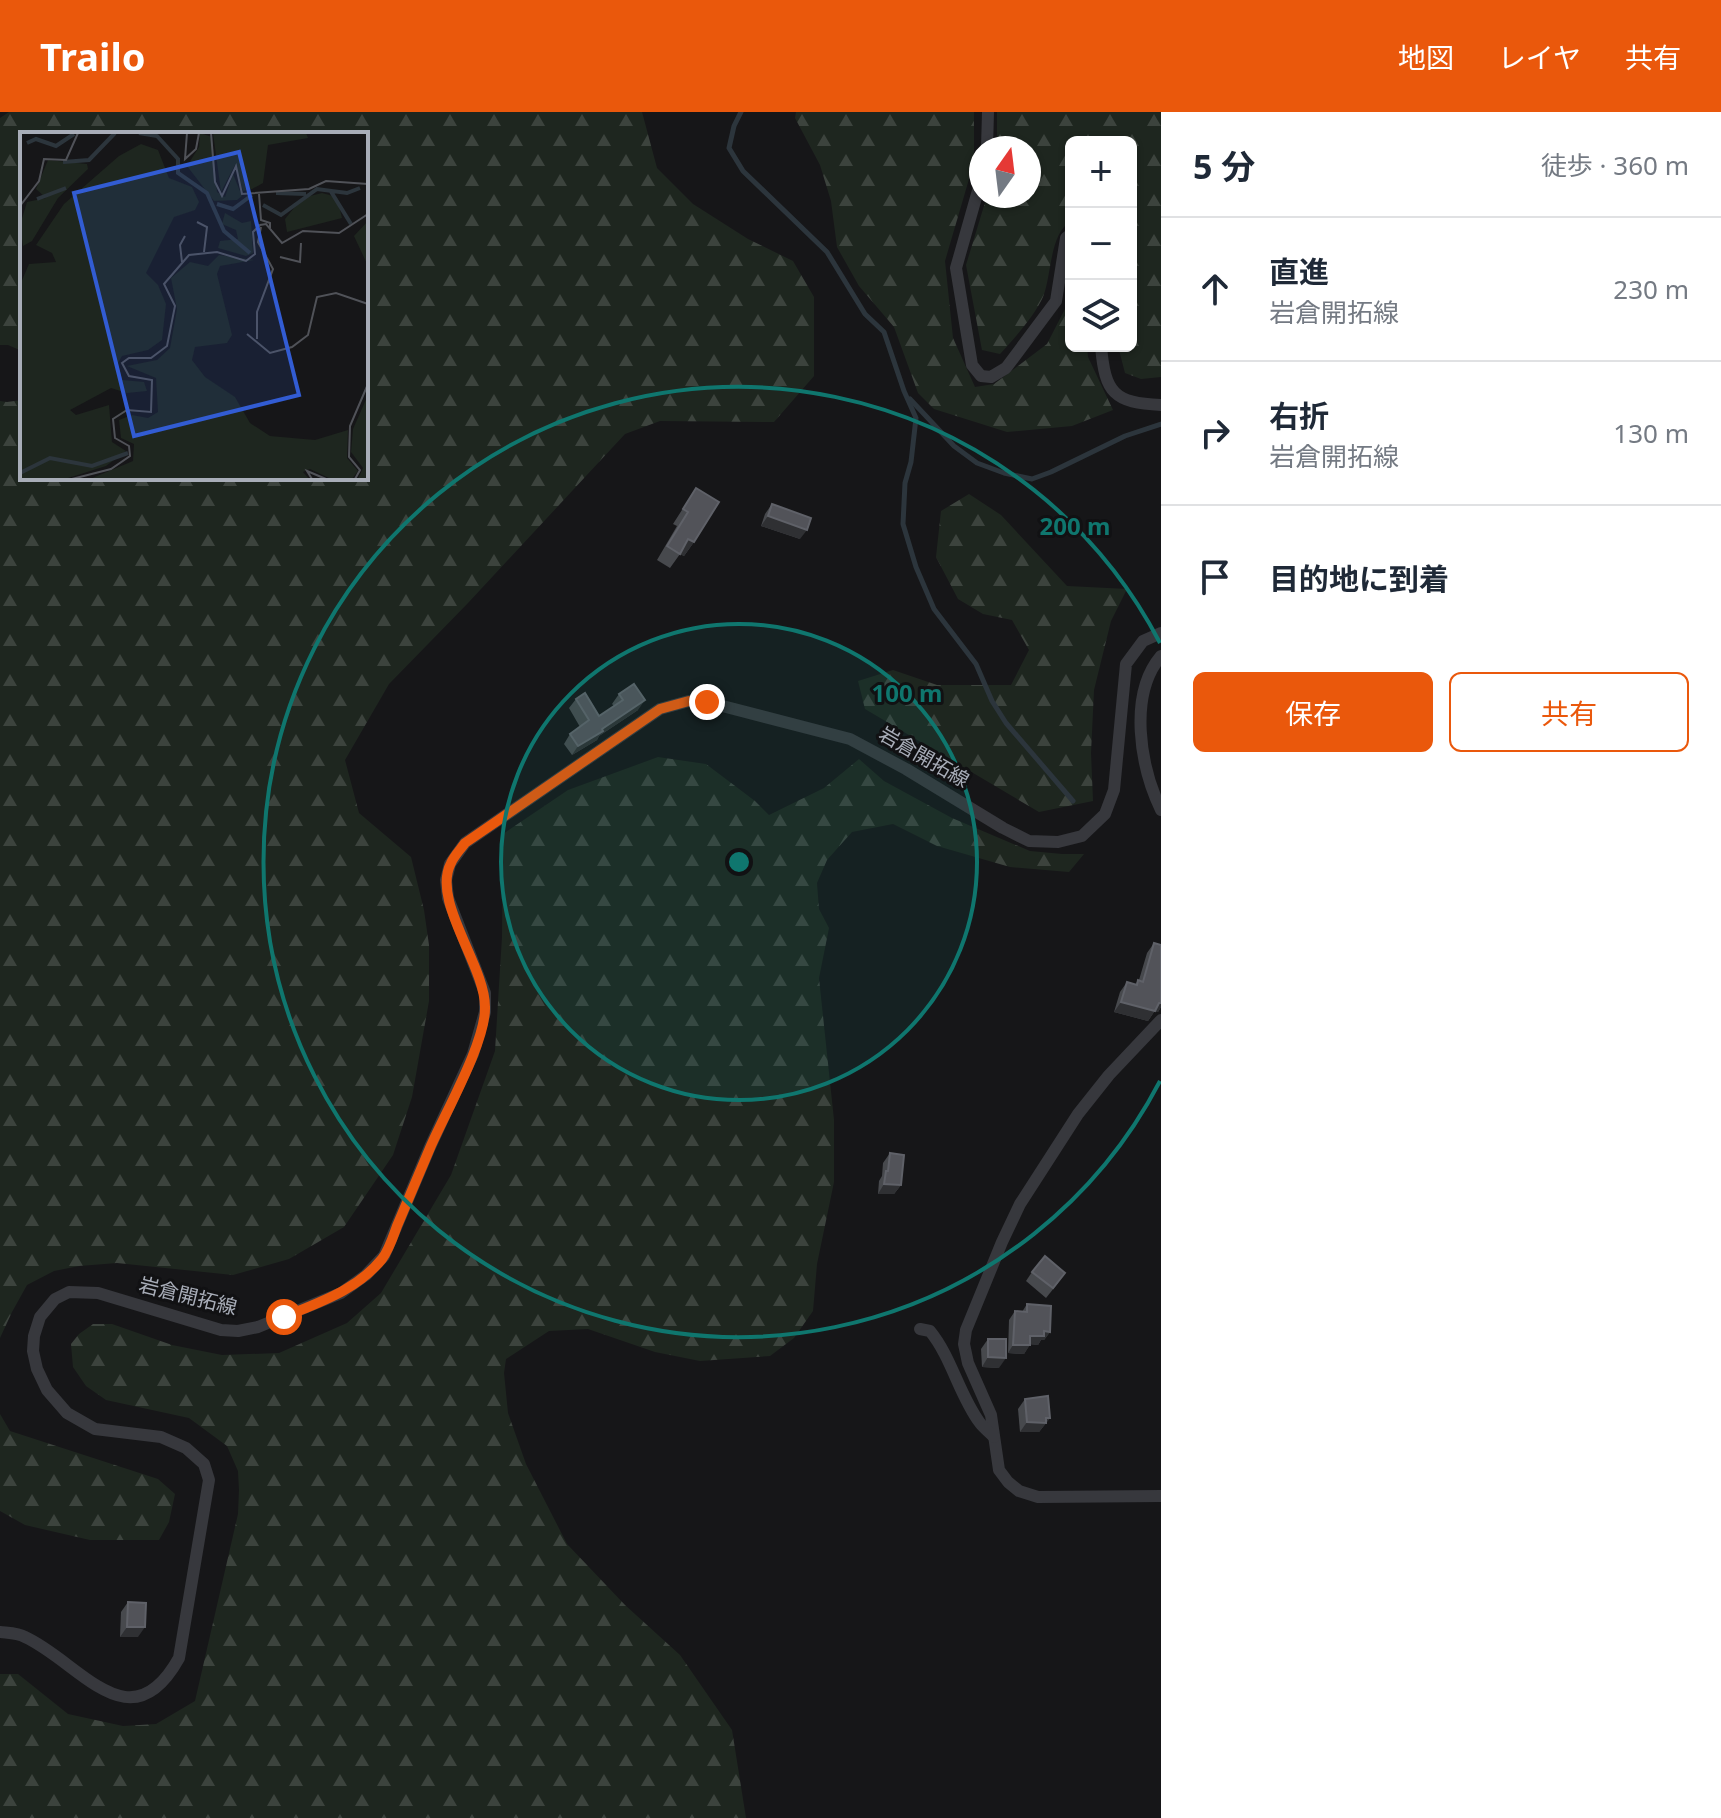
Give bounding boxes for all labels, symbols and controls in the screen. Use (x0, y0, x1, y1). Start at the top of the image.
text: Trailo (40, 30, 145, 82)
text: 地図 (1398, 38, 1454, 76)
text: レイヤ (1498, 38, 1581, 76)
text: 共有 (1625, 38, 1681, 76)
inset map (20, 132, 368, 480)
north arrow (969, 136, 1041, 208)
map controls (1065, 136, 1137, 352)
button: + (1065, 136, 1137, 208)
text: 5 分 (1193, 143, 1255, 189)
text: 徒歩 · 360 m (1541, 147, 1689, 183)
button: − (1065, 208, 1137, 280)
text: 直進 (1269, 251, 1329, 292)
icon: ahead (1193, 267, 1237, 311)
text: 230 m (1613, 271, 1689, 307)
button: layers (1065, 280, 1137, 352)
text: 岩倉開拓線 (1269, 294, 1399, 330)
text: 右折 (1269, 395, 1329, 436)
icon: right (1193, 411, 1237, 455)
text: 130 m (1613, 415, 1689, 451)
text: 岩倉開拓線 (1269, 438, 1399, 474)
text: 200 m (1040, 509, 1110, 542)
icon: arrive (1193, 555, 1237, 599)
text: 目的地に到着 (1269, 558, 1449, 599)
button: 保存 (1193, 672, 1433, 752)
button: 共有 (1449, 672, 1689, 752)
text: 100 m (872, 676, 942, 709)
route end (689, 684, 725, 720)
street label: 岩倉開拓線 (874, 720, 974, 793)
centre of rings (725, 848, 753, 876)
street label: 岩倉開拓線 (136, 1270, 240, 1321)
route start (266, 1299, 302, 1335)

